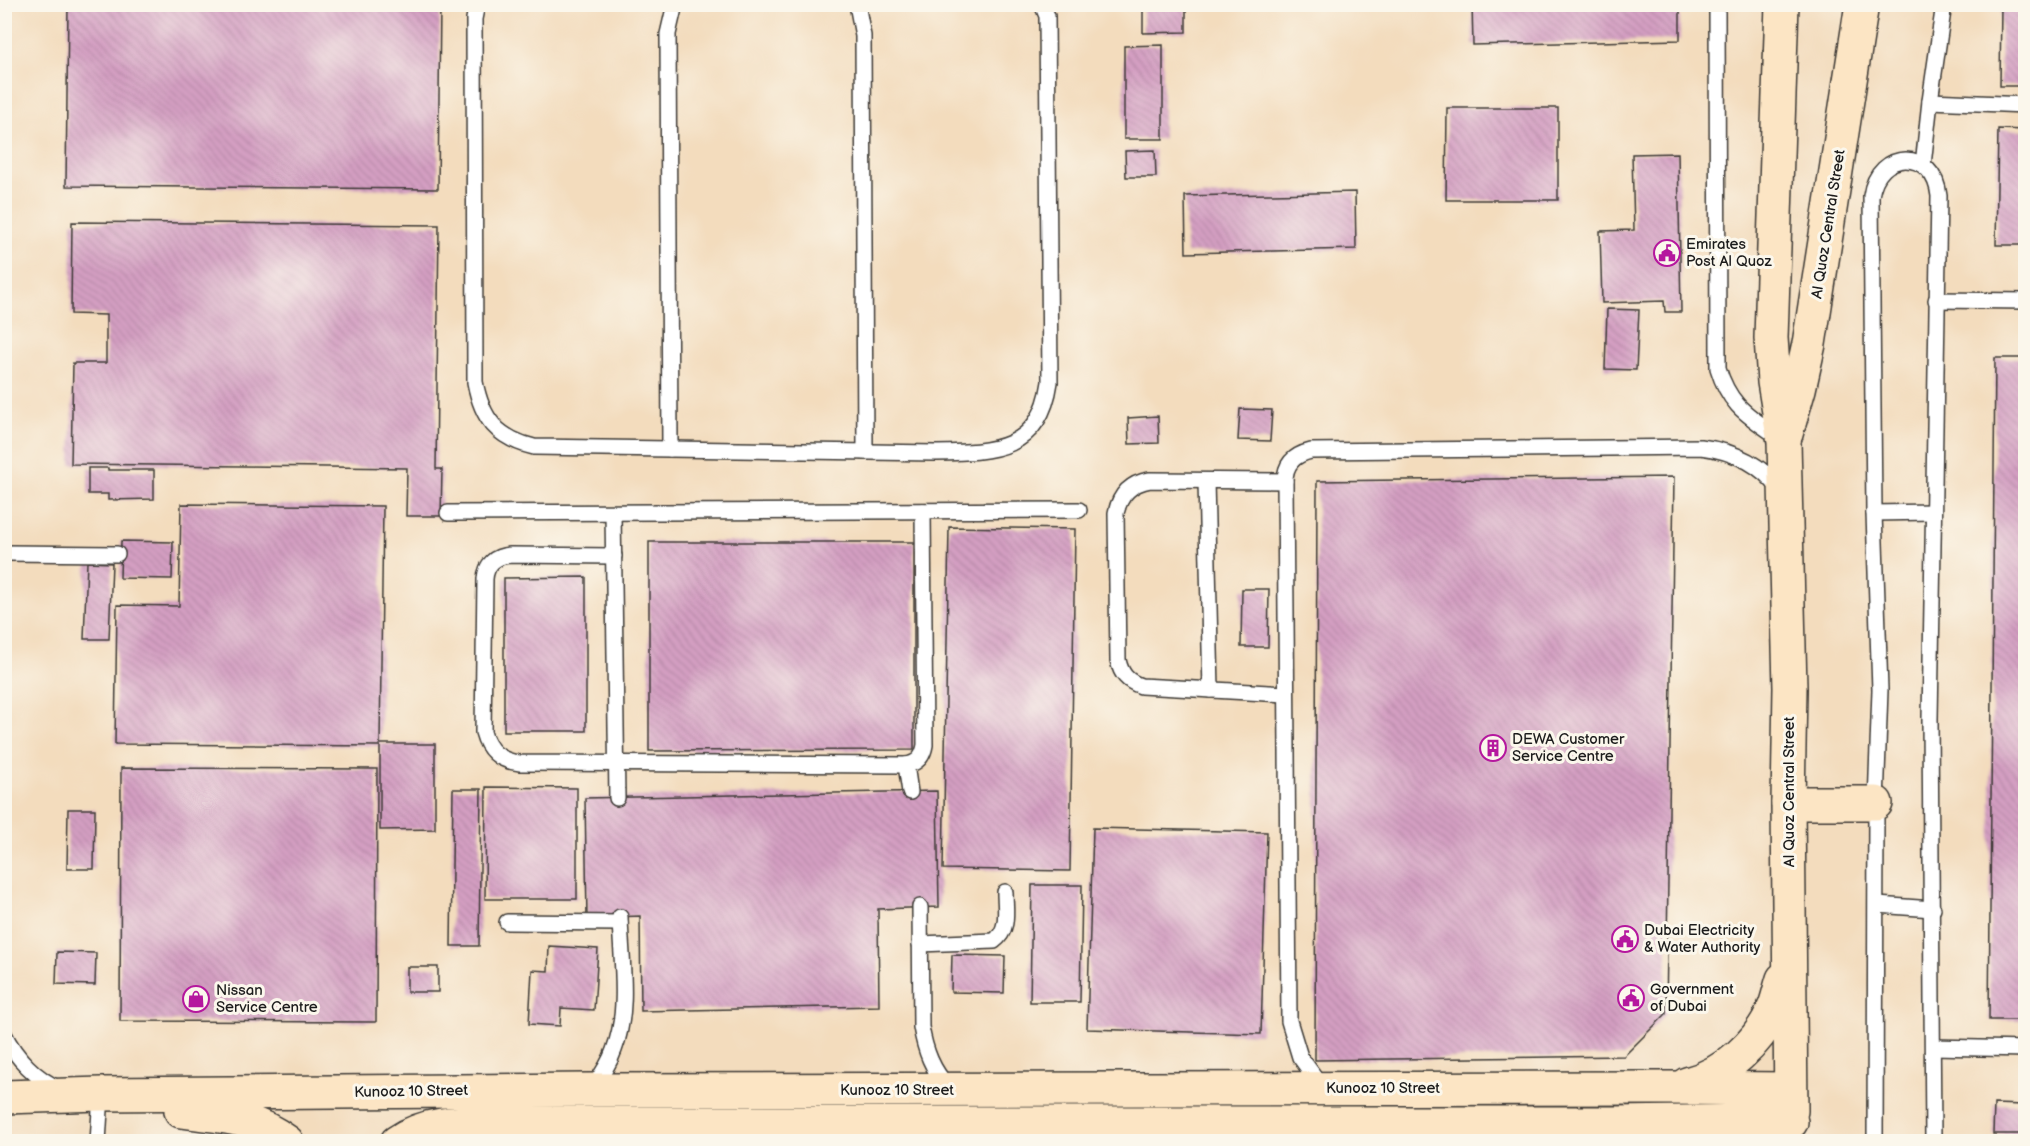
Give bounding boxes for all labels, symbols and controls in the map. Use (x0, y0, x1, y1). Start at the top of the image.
street label: Al Quoz Central Street (1807, 148, 1850, 300)
place label: Emirates Post Al Quoz (1686, 235, 1772, 271)
public building icon: Emirates Post Al Quoz (1652, 238, 1682, 268)
street label: Al Quoz Central Street (1780, 716, 1799, 867)
place label: DEWA Customer Service Centre (1512, 730, 1625, 766)
building icon: DEWA Customer Service Centre (1478, 733, 1508, 763)
place label: Dubai Electricity & Water Authority (1644, 921, 1761, 957)
public building icon: Dubai Electricity & Water Authority (1610, 924, 1640, 954)
place label: Government of Dubai (1650, 980, 1734, 1016)
place label: Nissan Service Centre (216, 981, 318, 1017)
public building icon: Government of Dubai (1616, 983, 1646, 1013)
shop icon: Nissan Service Centre (181, 984, 211, 1014)
street label: Kunooz 10 Street (1326, 1079, 1440, 1098)
street label: Kunooz 10 Street (354, 1081, 469, 1102)
street label: Kunooz 10 Street (840, 1081, 954, 1100)

